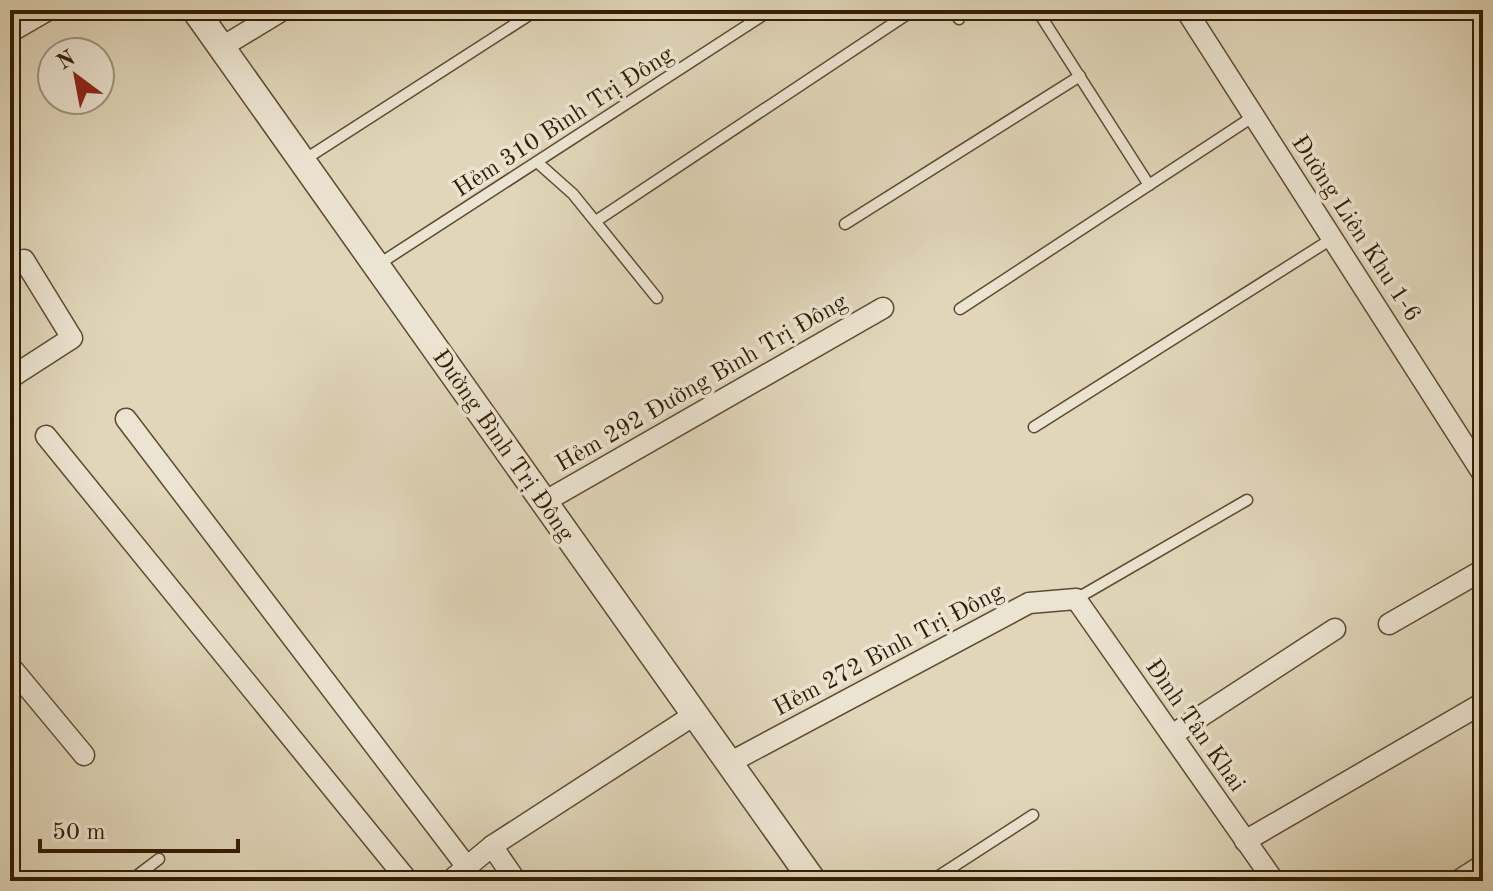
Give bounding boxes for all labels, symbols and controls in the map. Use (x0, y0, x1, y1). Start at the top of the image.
north arrow (36, 36, 116, 116)
street label: Hẻm 310 Bình Trị Đông (450, 43, 678, 203)
text: N (54, 47, 80, 75)
street label: Đường Liên Khu 1-6 (1286, 132, 1424, 326)
street label: Hẻm 292 Đường Bình Trị Đông (552, 290, 852, 477)
street label: Đường Bình Trị Đông (427, 346, 578, 546)
street label: Hẻm 272 Bình Trị Đông (770, 580, 1008, 722)
street label: Đình Tân Khai (1140, 656, 1249, 797)
scale bar (40, 803, 238, 853)
text: 50 m (52, 821, 106, 845)

